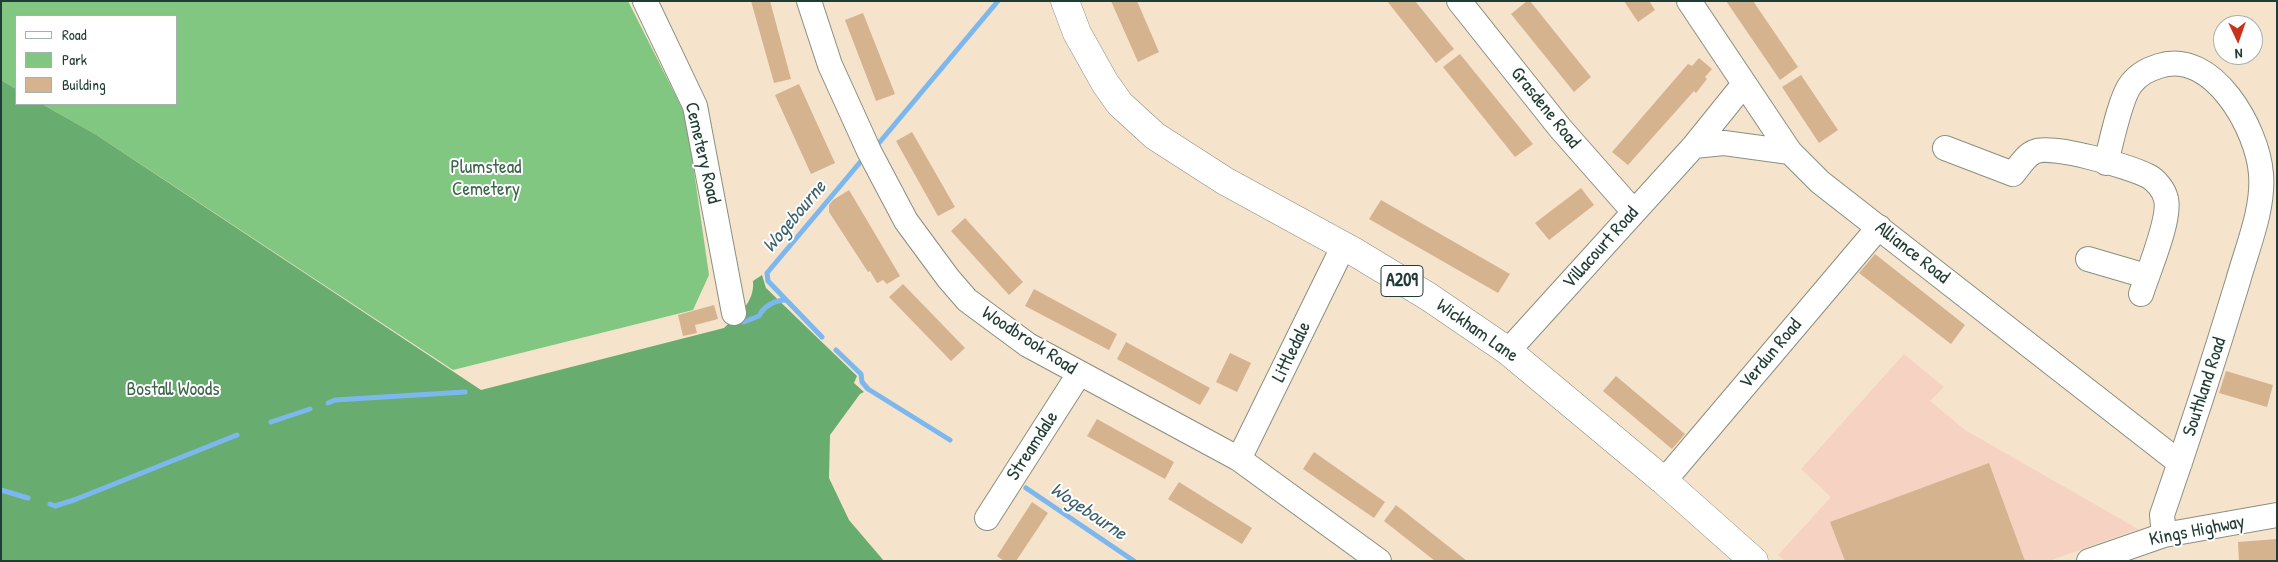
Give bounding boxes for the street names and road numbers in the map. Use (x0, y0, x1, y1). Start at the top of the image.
street label: Grasdene Road (1505, 63, 1585, 153)
street label: Cemetery Road (679, 100, 725, 206)
street label: Villacourt Road (1558, 202, 1644, 294)
street label: Alliance Road (1870, 217, 1954, 289)
road number: A209 (1381, 266, 1423, 296)
street label: Wickham Lane (1432, 295, 1522, 367)
street label: Woodbrook Road (977, 302, 1081, 380)
street label: Verdun Road (1735, 314, 1807, 394)
street label: Littledale (1268, 318, 1316, 386)
street label: Southland Road (2178, 335, 2232, 439)
street label: Streamdale (1002, 407, 1064, 485)
street label: Kings Highway (2147, 511, 2247, 551)

